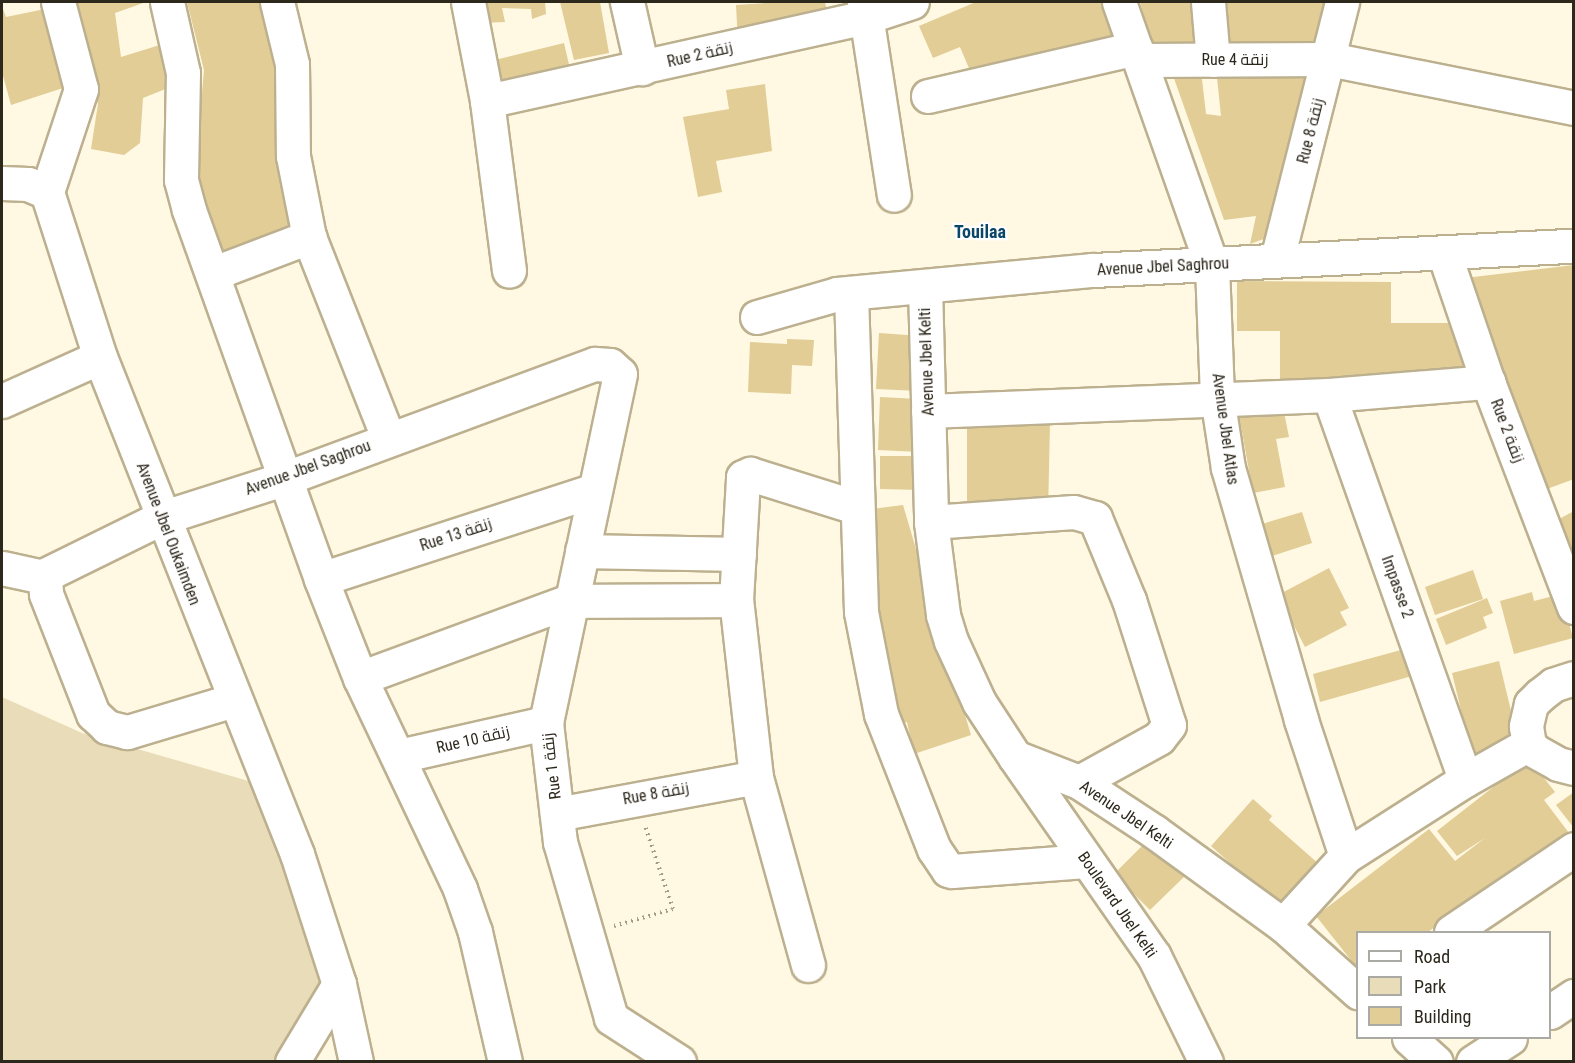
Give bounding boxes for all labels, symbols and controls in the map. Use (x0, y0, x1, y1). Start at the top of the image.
street label: Rue 2 زنقة (665, 38, 735, 72)
street label: Rue 4 زنقة (1202, 50, 1268, 70)
street label: Rue 8 زنقة (1294, 96, 1328, 166)
district label: Touilaa (954, 221, 1006, 243)
street label: Avenue Jbel Saghrou (1096, 254, 1230, 280)
street label: Avenue Jbel Kelti (916, 308, 938, 416)
street label: Avenue Jbel Atlas (1208, 372, 1242, 486)
street label: Rue 2 زنقة (1486, 396, 1528, 466)
street label: Avenue Jbel Saghrou (243, 436, 373, 500)
street label: Avenue Jbel Oukaimden (132, 460, 204, 608)
street label: Rue 13 زنقة (417, 514, 495, 556)
street label: Impasse 2 (1377, 553, 1417, 621)
street label: Rue 10 زنقة (434, 722, 512, 758)
street label: Rue 1 زنقة (538, 732, 566, 800)
street label: Avenue Jbel Kelti (1076, 777, 1176, 853)
street label: Rue 8 زنقة (621, 779, 691, 809)
street label: Boulevard Jbel Kelti (1073, 848, 1161, 962)
legend (1356, 931, 1551, 1039)
text: Road (1414, 946, 1450, 967)
text: Park (1414, 976, 1446, 997)
text: Building (1414, 1006, 1471, 1027)

